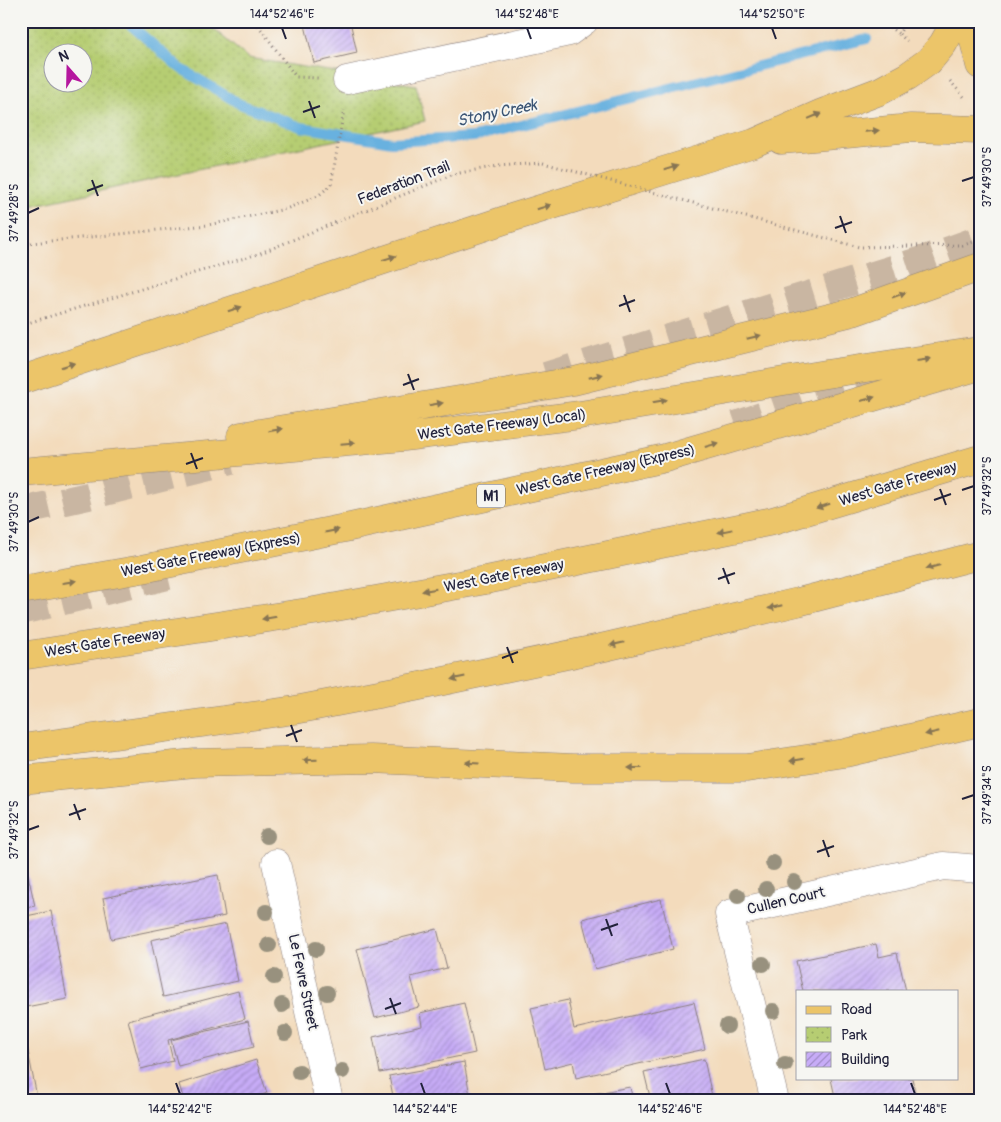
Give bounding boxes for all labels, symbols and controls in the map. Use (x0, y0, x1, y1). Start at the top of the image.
text: 144°52'46"E (250, 7, 314, 22)
text: 144°52'48"E (495, 7, 559, 22)
text: 144°52'50"E (739, 7, 805, 22)
north arrow (42, 42, 92, 92)
text: N (56, 47, 71, 66)
water label: Stony Creek (455, 95, 540, 131)
one-way arrow (808, 112, 822, 120)
one-way arrow (865, 127, 881, 135)
text: 37°49'30"S (980, 147, 995, 207)
street label: Federation Trail (355, 157, 453, 209)
one-way arrow (664, 164, 679, 172)
text: 37°49'28"S (7, 184, 22, 242)
one-way arrow (537, 203, 552, 211)
one-way arrow (382, 254, 397, 261)
one-way arrow (892, 291, 907, 299)
one-way arrow (228, 304, 243, 312)
one-way arrow (746, 333, 761, 341)
one-way arrow (917, 356, 933, 364)
one-way arrow (60, 361, 75, 368)
one-way arrow (588, 372, 603, 380)
one-way arrow (861, 395, 876, 403)
one-way arrow (652, 397, 668, 405)
one-way arrow (428, 399, 444, 407)
street label: West Gate Freeway (Local) (417, 405, 587, 445)
one-way arrow (268, 426, 284, 434)
one-way arrow (340, 438, 356, 446)
street label: West Gate Freeway (Express) (515, 440, 697, 500)
one-way arrow (705, 440, 720, 448)
text: 37°49'32"S (980, 456, 995, 516)
street label: West Gate Freeway (837, 457, 960, 511)
road number: M1 (477, 484, 505, 508)
text: 37°49'30"S (7, 492, 22, 552)
one-way arrow (815, 503, 830, 511)
one-way arrow (324, 526, 340, 534)
one-way arrow (718, 527, 733, 535)
street label: West Gate Freeway (Express) (120, 528, 302, 582)
street label: West Gate Freeway (442, 555, 566, 597)
one-way arrow (925, 563, 940, 571)
one-way arrow (62, 577, 78, 585)
one-way arrow (420, 587, 436, 595)
one-way arrow (768, 603, 783, 611)
one-way arrow (260, 615, 276, 623)
street label: West Gate Freeway (43, 624, 167, 662)
one-way arrow (609, 640, 624, 648)
one-way arrow (450, 674, 466, 682)
one-way arrow (925, 729, 940, 737)
one-way arrow (302, 756, 318, 764)
one-way arrow (788, 756, 804, 764)
one-way arrow (464, 759, 480, 767)
one-way arrow (627, 764, 643, 772)
text: 37°49'34"S (980, 765, 995, 825)
text: 37°49'32"S (7, 800, 22, 860)
street label: Cullen Court (745, 883, 828, 919)
street label: Le Fevre Street (283, 932, 323, 1033)
legend (796, 990, 958, 1080)
text: Road (841, 1000, 872, 1019)
text: Park (841, 1026, 868, 1045)
text: Building (841, 1050, 889, 1069)
text: 144°52'42"E (148, 1102, 212, 1117)
text: 144°52'44"E (393, 1102, 457, 1117)
text: 144°52'46"E (638, 1102, 702, 1117)
text: 144°52'48"E (883, 1102, 947, 1117)

